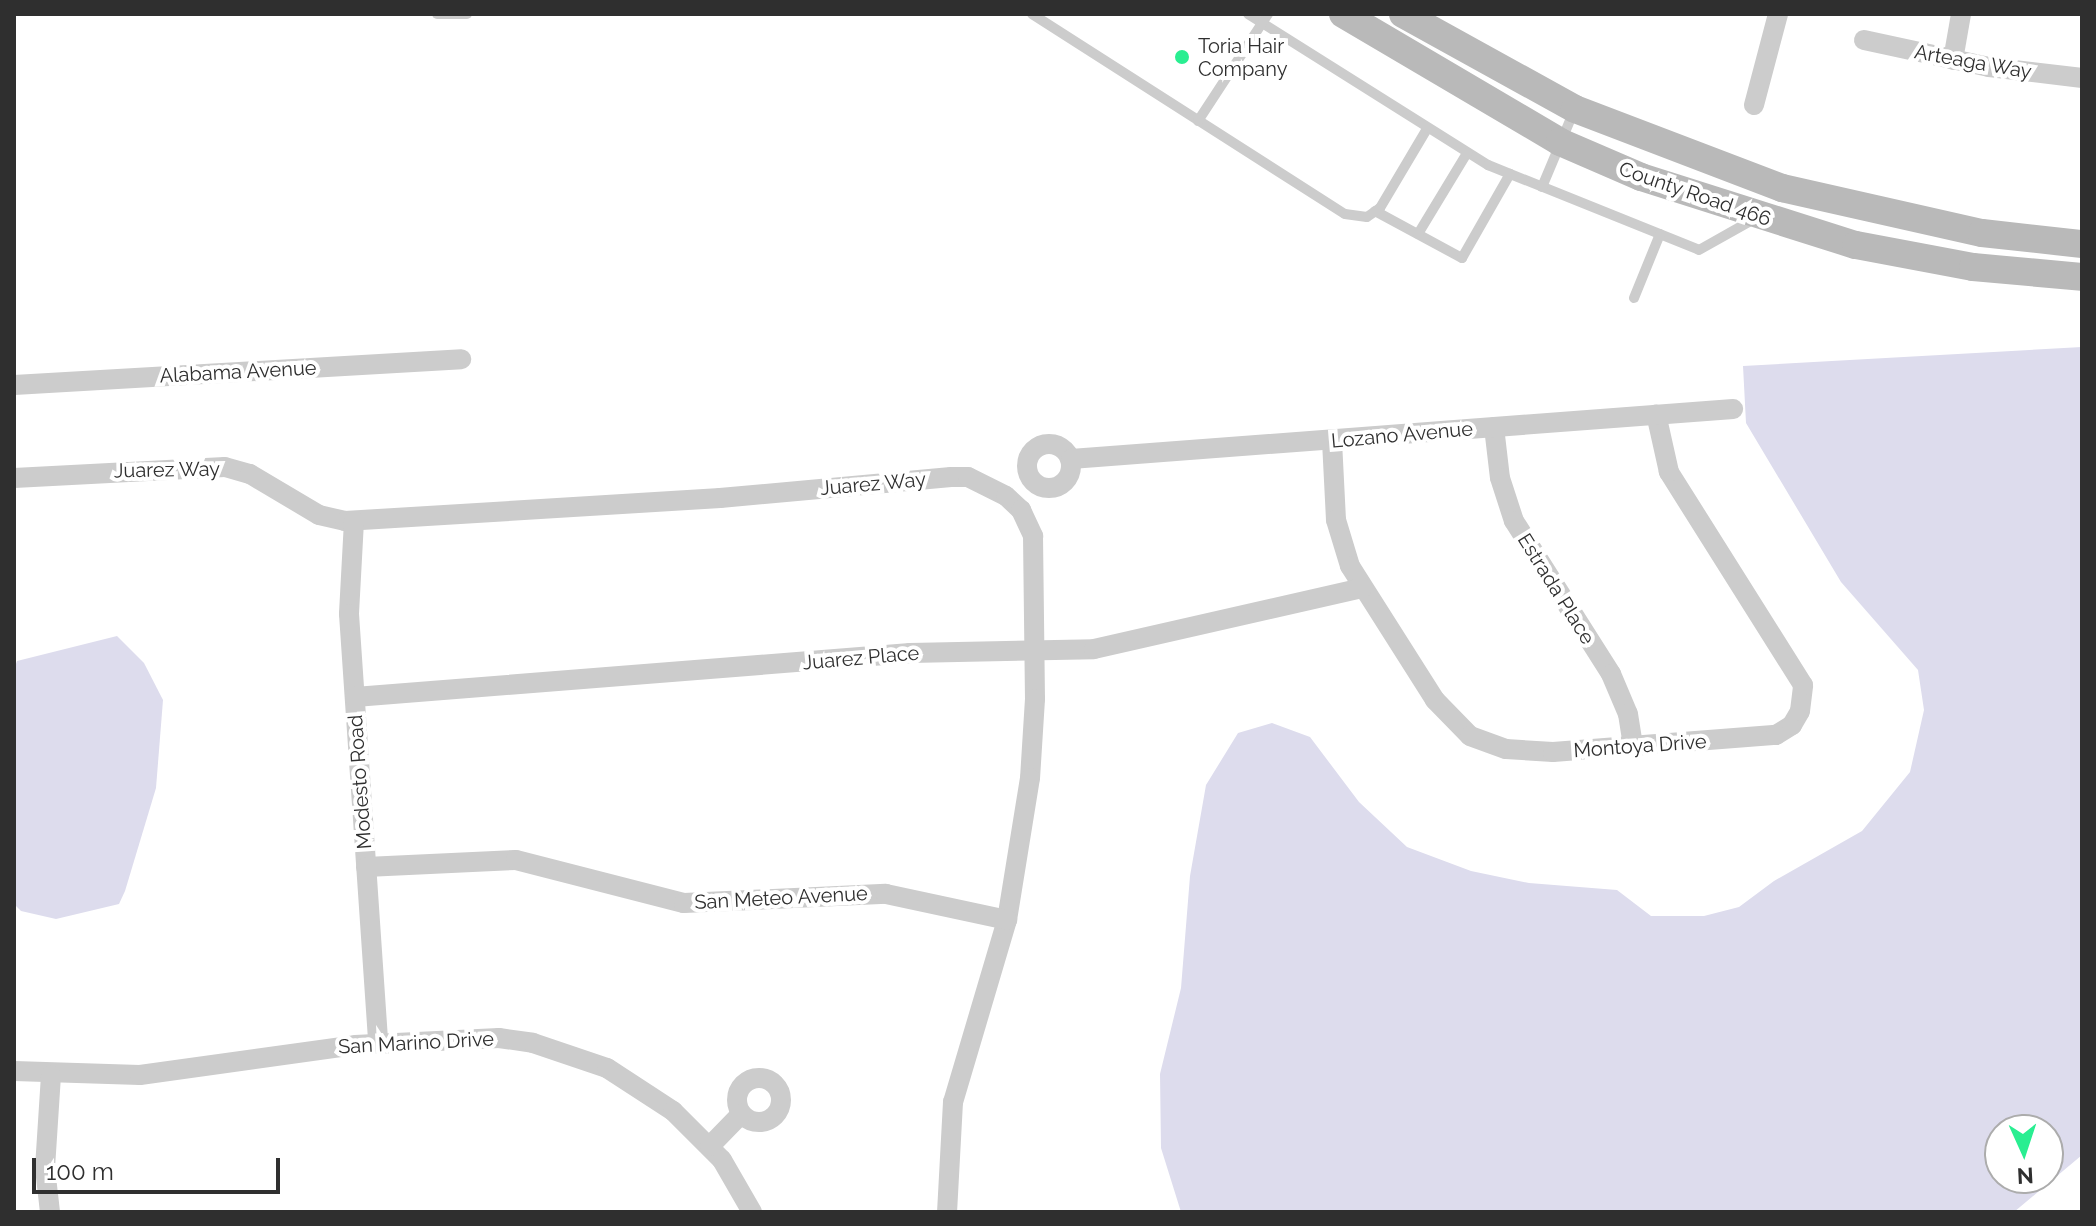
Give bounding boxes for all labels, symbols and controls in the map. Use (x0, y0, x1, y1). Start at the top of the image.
place label: Toria Hair Company (1198, 34, 1288, 81)
street label: Arteaga Way (1912, 40, 2034, 84)
marker: Toria Hair Company (1173, 48, 1191, 66)
street label: County Road 466 (1616, 157, 1774, 231)
street label: Alabama Avenue (159, 356, 317, 388)
street label: Lozano Avenue (1330, 417, 1474, 453)
street label: Juarez Way (113, 457, 221, 483)
street label: Juarez Way (819, 467, 927, 501)
street label: Estrada Place (1512, 529, 1600, 649)
street label: Juarez Place (802, 641, 920, 675)
street label: Modesto Road (343, 714, 377, 850)
street label: Montoya Drive (1573, 729, 1707, 763)
street label: San Meteo Avenue (693, 881, 869, 915)
street label: San Marino Drive (338, 1027, 494, 1059)
north arrow (1984, 1114, 2064, 1194)
scale bar (36, 1142, 284, 1192)
text: 100 m (46, 1157, 114, 1186)
text: N (2016, 1163, 2034, 1189)

